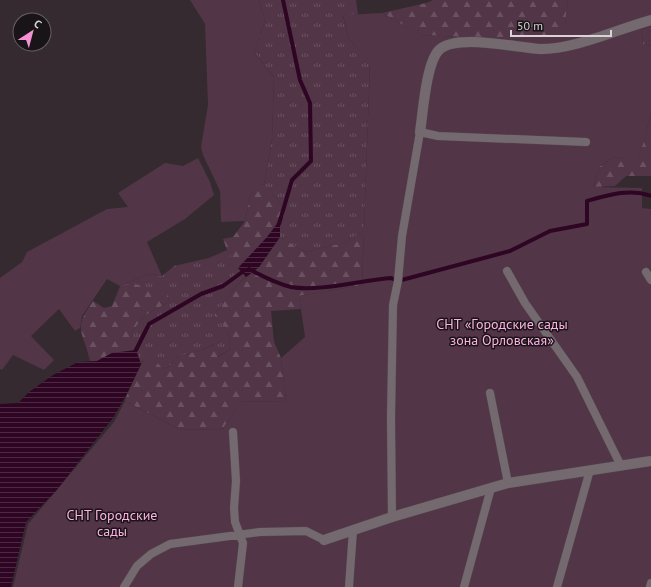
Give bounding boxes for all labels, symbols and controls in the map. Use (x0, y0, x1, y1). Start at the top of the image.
north arrow (12, 12, 52, 52)
scale bar (511, 12, 611, 38)
text: С (31, 16, 44, 31)
text: 50 m (517, 18, 543, 33)
park label: СНТ «Городские сады зона Орловская» (436, 315, 568, 349)
park label: СНТ Городские сады (67, 506, 157, 540)

